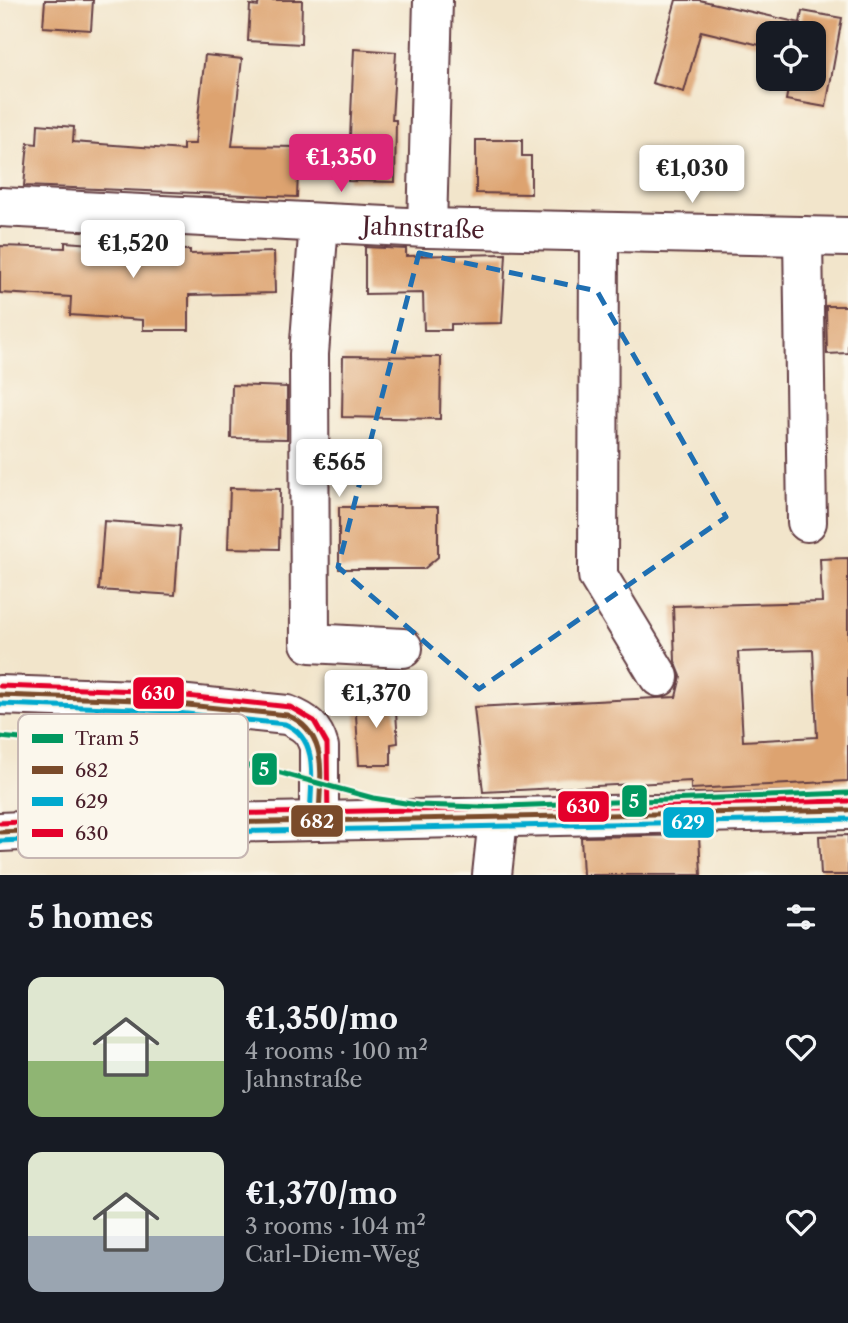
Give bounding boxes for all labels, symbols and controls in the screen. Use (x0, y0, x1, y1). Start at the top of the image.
map controls (756, 21, 826, 91)
button: locate (756, 21, 826, 91)
pin: €1,350 (284, 134, 398, 194)
text: €1,350 (305, 143, 377, 171)
pin: €1,030 (635, 146, 749, 205)
text: €1,030 (655, 154, 729, 182)
street label: Jahnstraße (358, 210, 485, 244)
pin: €1,520 (76, 220, 190, 280)
text: €1,520 (97, 229, 169, 257)
pin: €565 (298, 440, 380, 499)
text: €565 (312, 448, 366, 476)
pin: €1,370 (319, 670, 433, 730)
line badge: 630 (132, 676, 185, 710)
text: €1,370 (341, 679, 411, 707)
text: 630 (141, 682, 175, 705)
legend (18, 714, 248, 858)
text: Tram 5 (75, 727, 139, 750)
line badge: 5 (251, 752, 278, 786)
text: 5 (259, 758, 269, 781)
text: 682 (75, 759, 108, 782)
line badge: 5 (621, 784, 648, 818)
text: 629 (75, 790, 108, 813)
line badge: 630 (557, 790, 610, 823)
text: 5 (629, 790, 639, 813)
text: 630 (566, 795, 600, 818)
line badge: 682 (290, 804, 344, 838)
line badge: 629 (662, 806, 715, 839)
text: 682 (300, 810, 334, 833)
text: 629 (671, 811, 705, 834)
text: 630 (75, 822, 109, 845)
icon: filters (782, 898, 820, 936)
text: 5 homes (28, 899, 153, 936)
text: €1,350/mo (245, 1000, 398, 1037)
icon: home (84, 1005, 168, 1089)
icon: heart (782, 1028, 820, 1066)
text: 4 rooms · 100 m² (245, 1037, 428, 1065)
text: Jahnstraße (245, 1065, 362, 1093)
text: €1,370/mo (245, 1175, 397, 1212)
icon: home (84, 1180, 168, 1264)
icon: heart (782, 1203, 820, 1241)
text: 3 rooms · 104 m² (245, 1212, 426, 1240)
text: Carl-Diem-Weg (245, 1240, 419, 1268)

